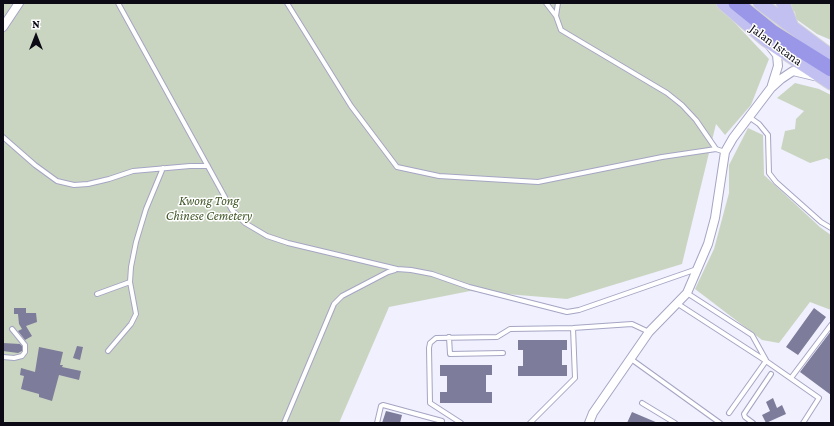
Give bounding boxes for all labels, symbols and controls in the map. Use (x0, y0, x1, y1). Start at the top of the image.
north arrow (16, 16, 56, 56)
text: N (32, 18, 40, 30)
street label: Jalan Istana (747, 21, 805, 69)
park label: Kwong Tong Chinese Cemetery (166, 193, 252, 224)

